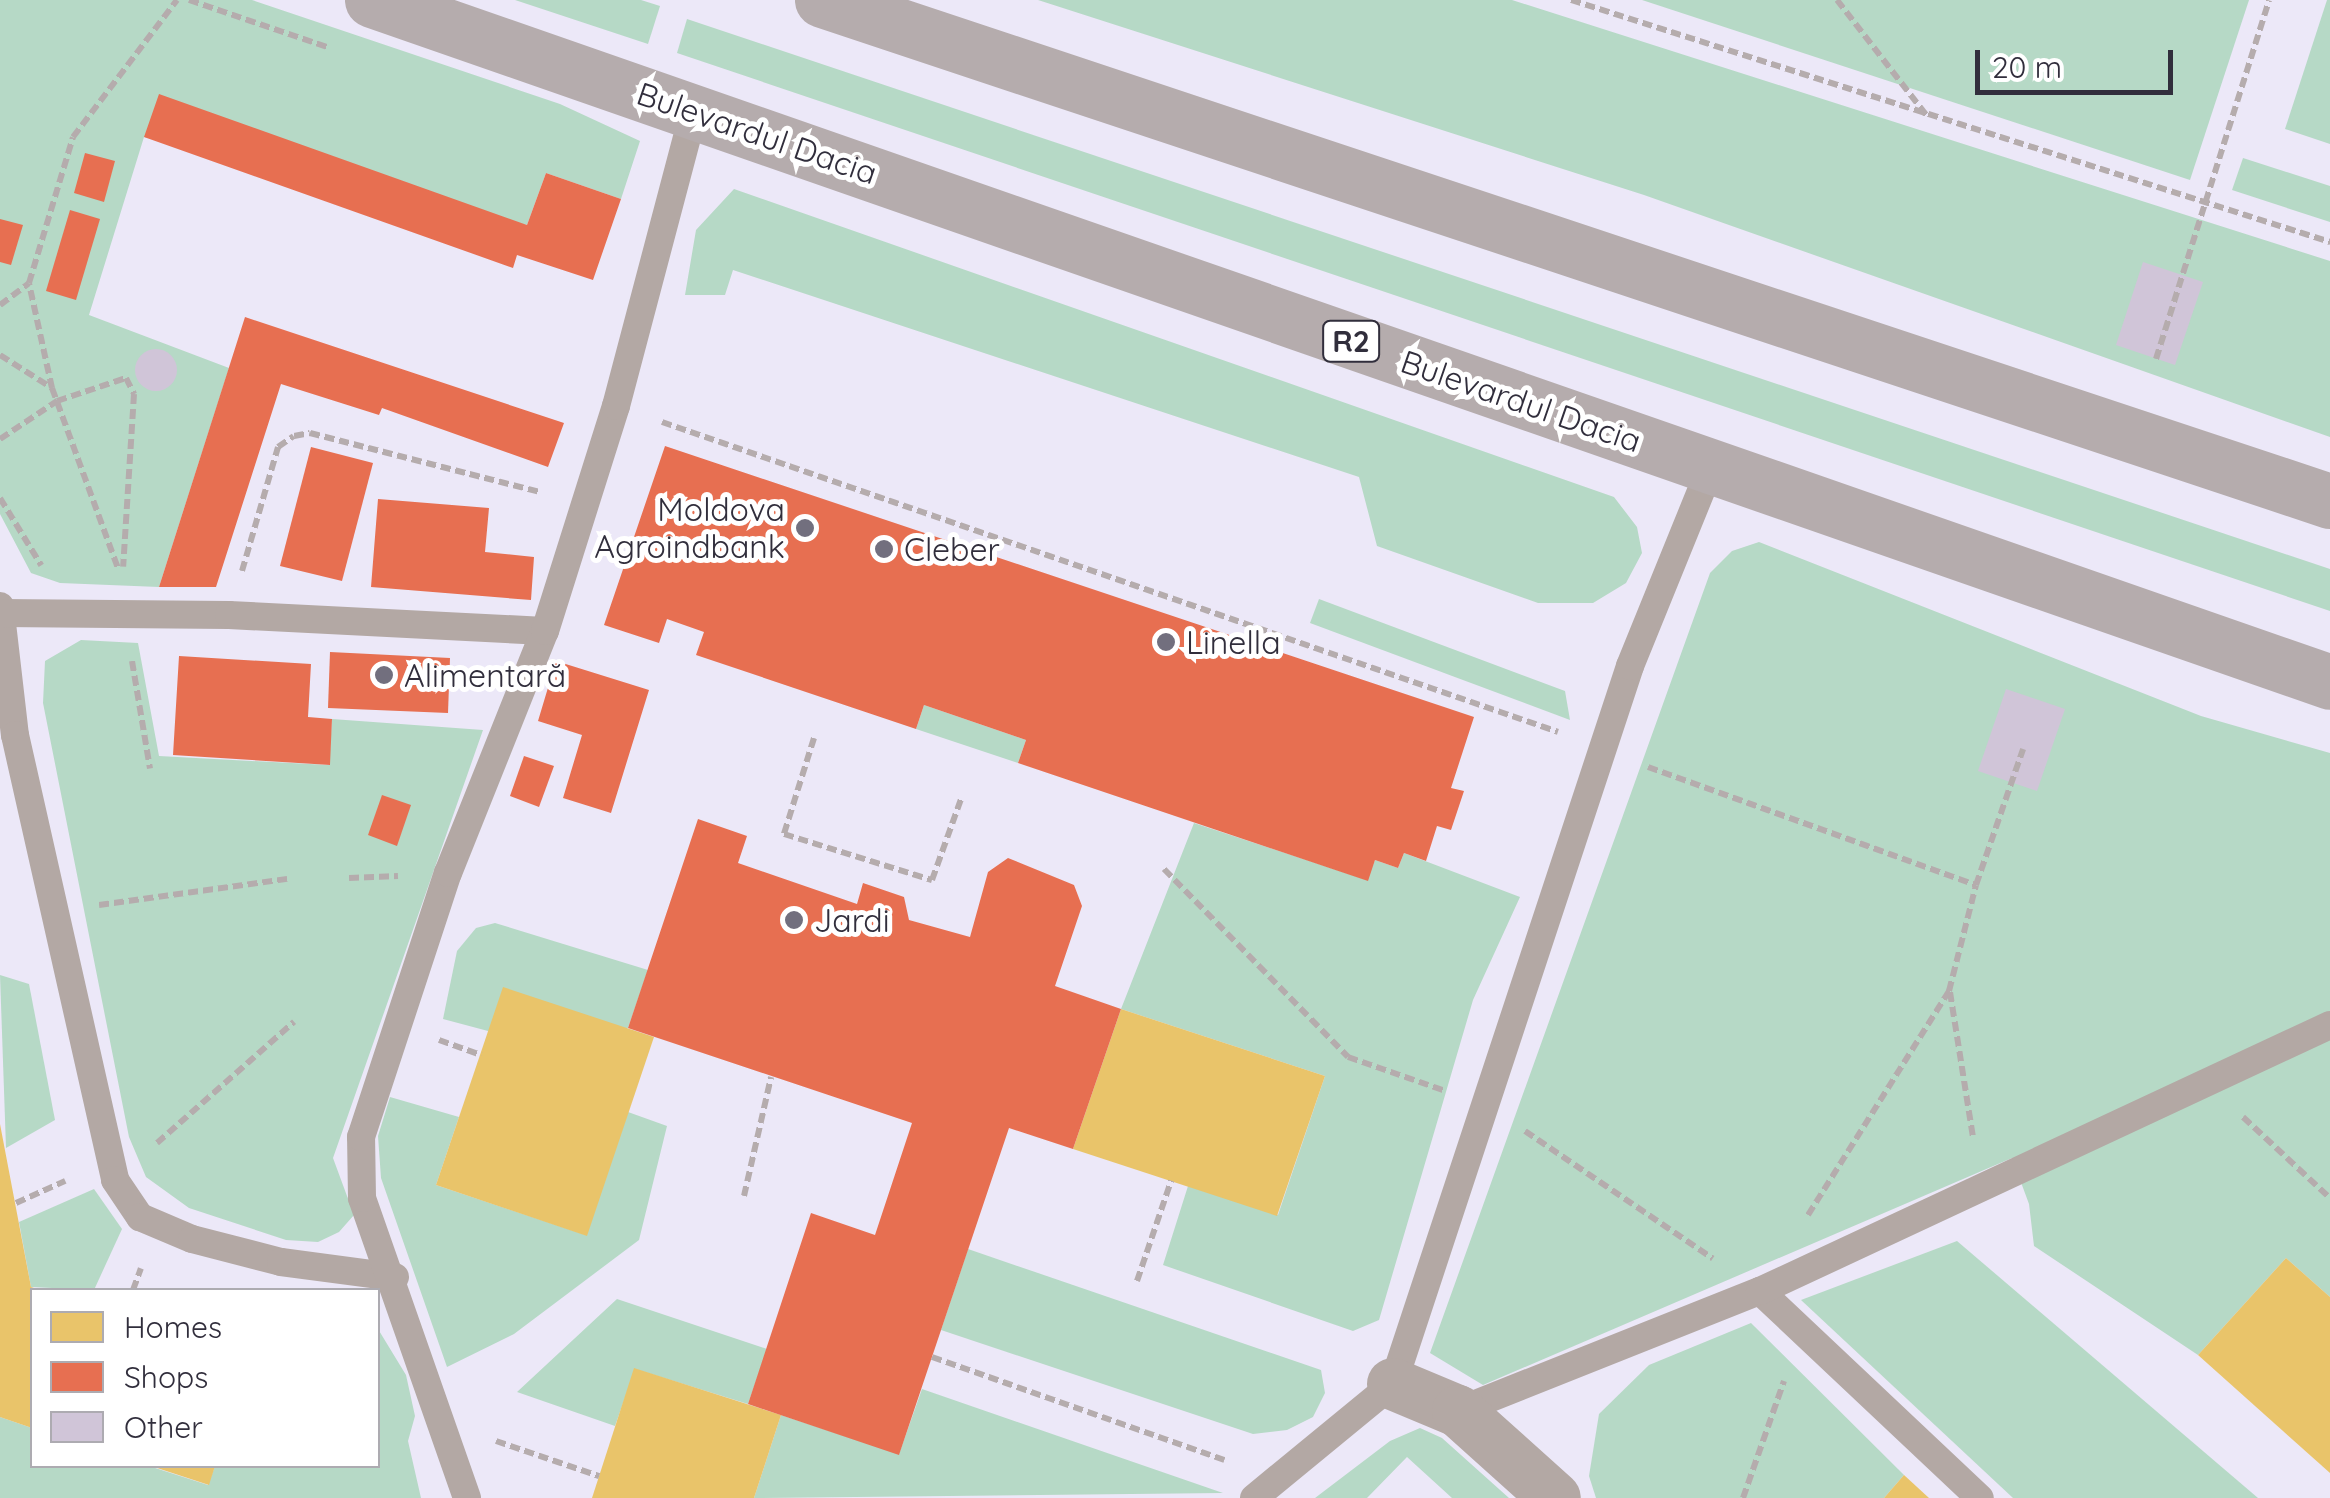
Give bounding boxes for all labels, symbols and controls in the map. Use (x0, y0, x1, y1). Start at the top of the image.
scale bar (1980, 30, 2178, 92)
text: 20 m (1992, 48, 2062, 86)
street label: Bulevardul Dacia (632, 74, 882, 192)
road number: R2 (1321, 316, 1381, 366)
street label: Bulevardul Dacia (1396, 342, 1646, 460)
place label: Moldova Agroindbank (594, 491, 785, 566)
marker: Moldova Agroindbank (794, 517, 816, 539)
place label: Cleber (904, 530, 1000, 568)
marker: Cleber (873, 538, 895, 560)
place label: Linella (1186, 623, 1281, 661)
marker: Linella (1155, 631, 1177, 653)
place label: Alimentară (404, 656, 566, 694)
marker: Alimentară (373, 664, 395, 686)
place label: Jardi (814, 901, 890, 939)
marker: Jardi (783, 909, 805, 931)
legend (30, 1288, 380, 1468)
text: Homes (124, 1308, 222, 1346)
text: Shops (124, 1358, 208, 1396)
text: Other (124, 1408, 203, 1446)

